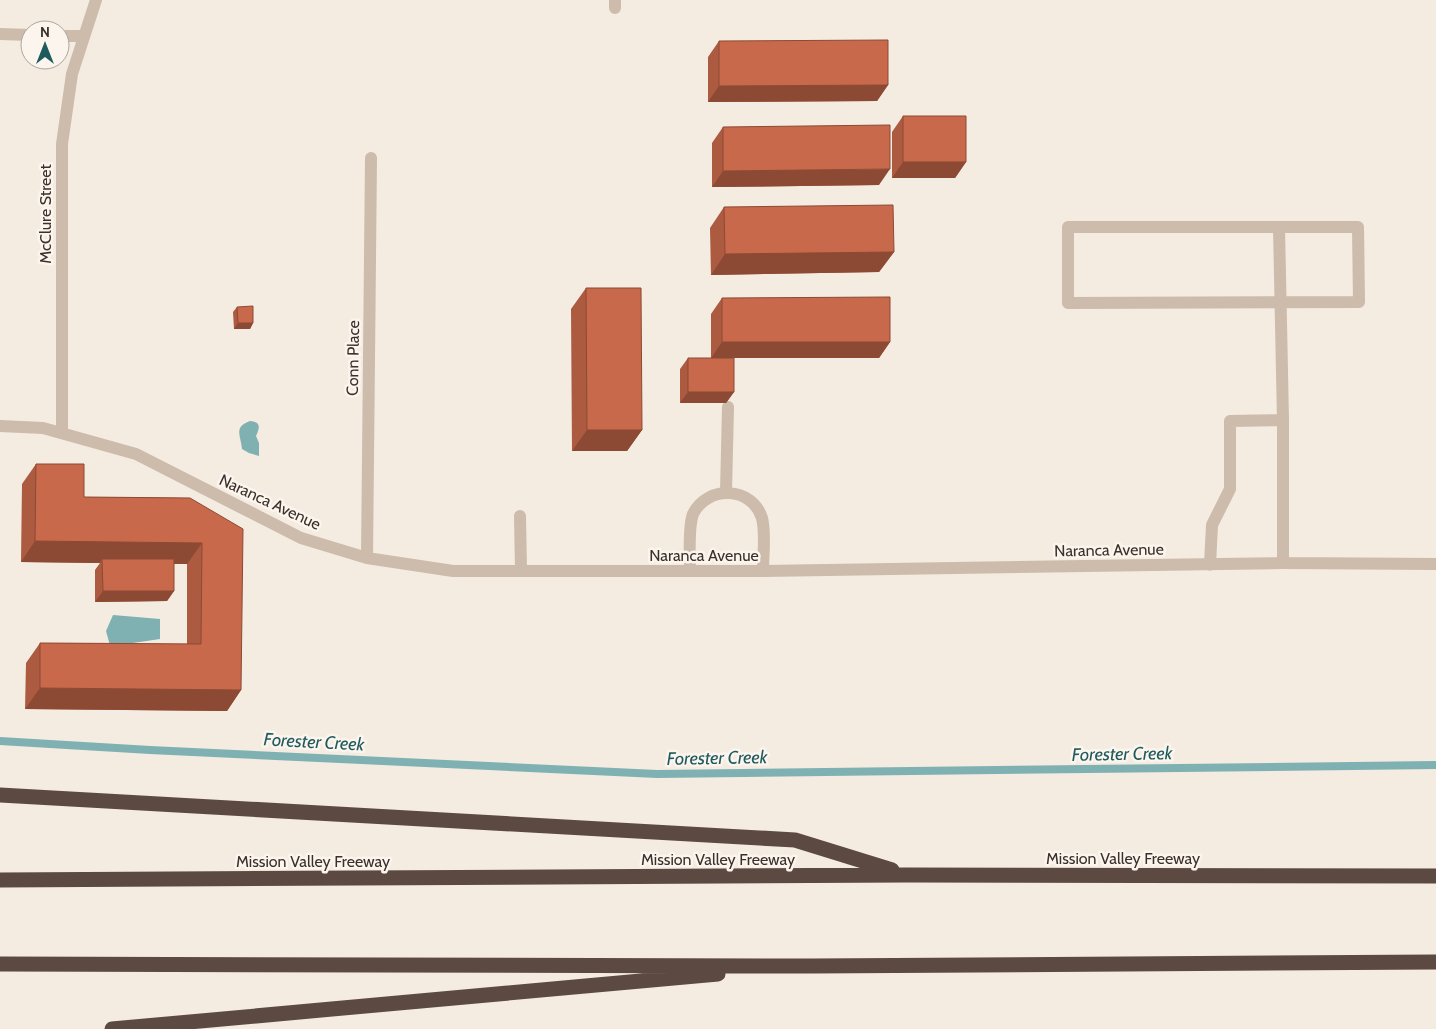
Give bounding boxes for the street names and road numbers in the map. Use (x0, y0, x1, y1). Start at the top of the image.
street label: McClure Street (36, 164, 55, 264)
street label: Conn Place (343, 320, 363, 396)
street label: Naranca Avenue (216, 470, 324, 534)
street label: Naranca Avenue (1054, 540, 1164, 560)
street label: Naranca Avenue (649, 546, 759, 565)
street label: Mission Valley Freeway (1046, 849, 1200, 868)
street label: Mission Valley Freeway (641, 850, 795, 869)
street label: Mission Valley Freeway (236, 852, 390, 871)

